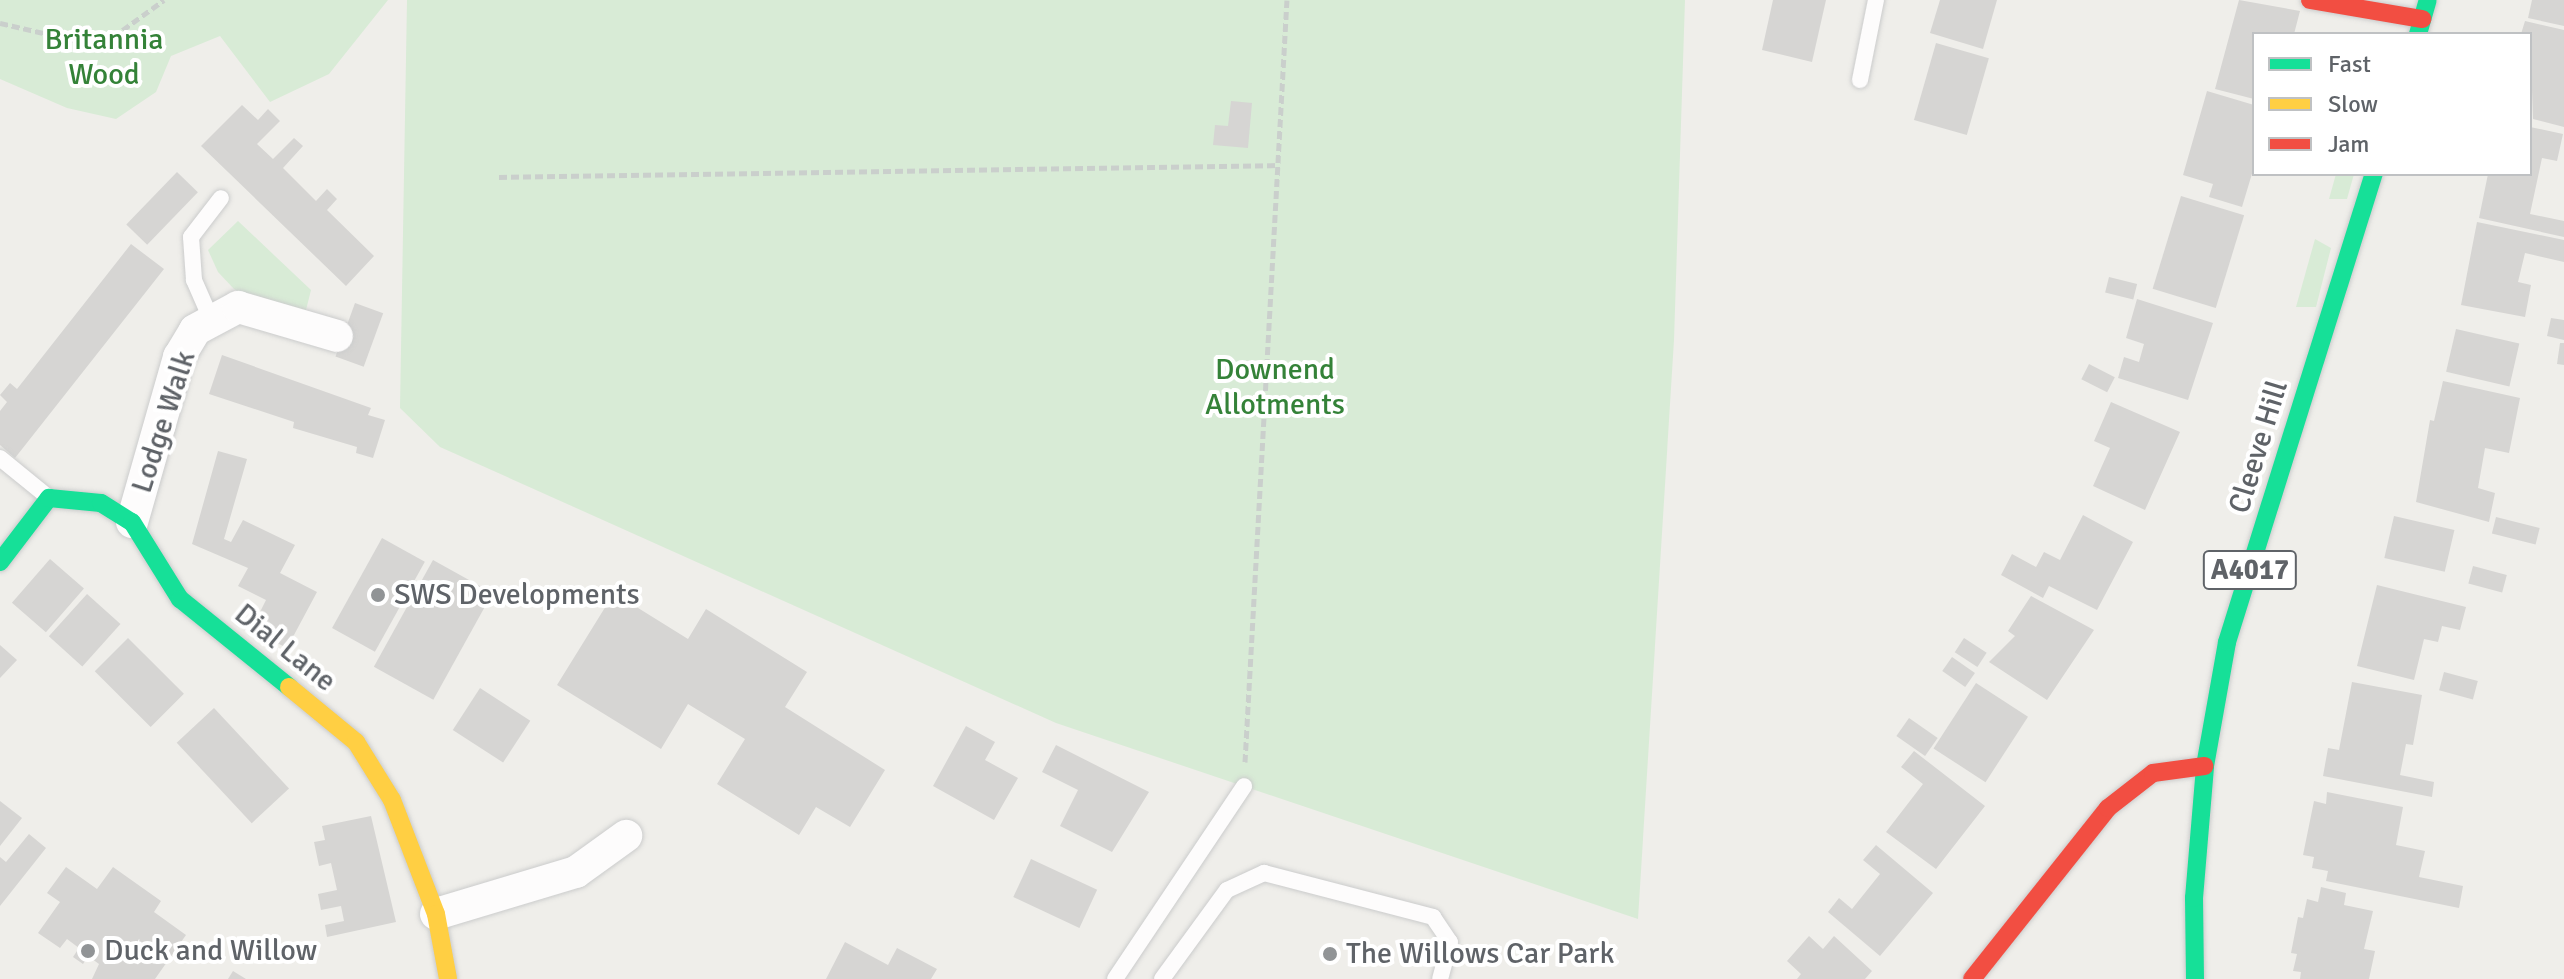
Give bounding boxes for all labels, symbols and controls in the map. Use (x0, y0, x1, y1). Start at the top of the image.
park label: Britannia Wood (44, 22, 164, 92)
legend (2252, 32, 2532, 176)
text: Fast (2328, 49, 2371, 79)
text: Slow (2328, 89, 2378, 119)
text: Jam (2328, 129, 2369, 159)
street label: Lodge Walk (124, 346, 204, 498)
park label: Downend Allotments (1205, 352, 1345, 422)
street label: Cleeve Hill (2222, 376, 2296, 518)
road number: A4017 (2202, 546, 2298, 594)
place label: SWS Developments (394, 577, 640, 613)
marker: SWS Developments (369, 586, 387, 604)
street label: Dial Lane (227, 596, 343, 700)
place label: Duck and Willow (104, 933, 317, 969)
place label: The Willows Car Park (1346, 936, 1614, 972)
marker: Duck and Willow (79, 942, 97, 960)
marker: The Willows Car Park (1321, 945, 1339, 963)

